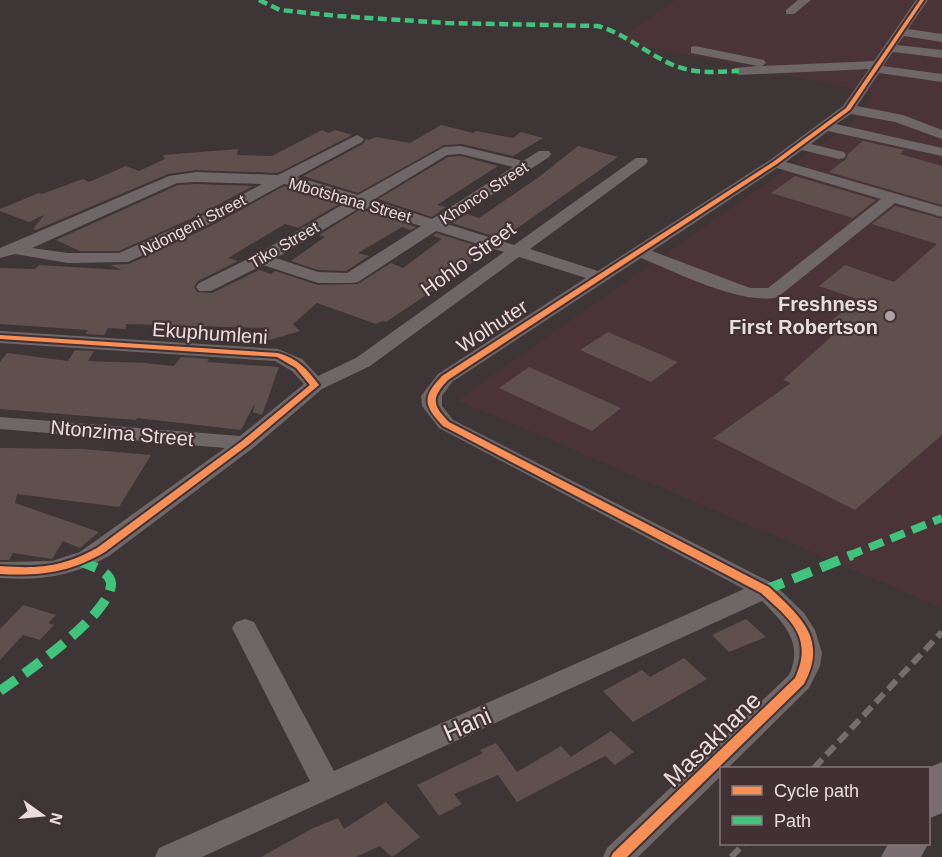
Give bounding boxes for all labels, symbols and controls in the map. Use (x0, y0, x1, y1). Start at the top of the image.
street label: Khonco Street (437, 158, 532, 228)
street label: Mbotshana Street (287, 174, 414, 226)
street label: Ndongeni Street (138, 191, 249, 259)
street label: Hohlo Street (417, 217, 520, 301)
street label: Tiko Street (247, 218, 322, 272)
place label: Freshness First Robertson (729, 293, 878, 338)
street label: Wolhuter (453, 295, 532, 357)
marker: Freshness First Robertson (883, 309, 897, 323)
street label: Ekuphumleni (152, 318, 268, 348)
street label: Ntonzima Street (50, 416, 195, 450)
street label: Masakhane (658, 686, 766, 792)
street label: Hani (439, 702, 495, 746)
legend (720, 767, 930, 845)
text: Cycle path (774, 781, 859, 801)
north arrow (12, 785, 72, 845)
text: N (46, 811, 66, 827)
text: Path (774, 811, 811, 831)

